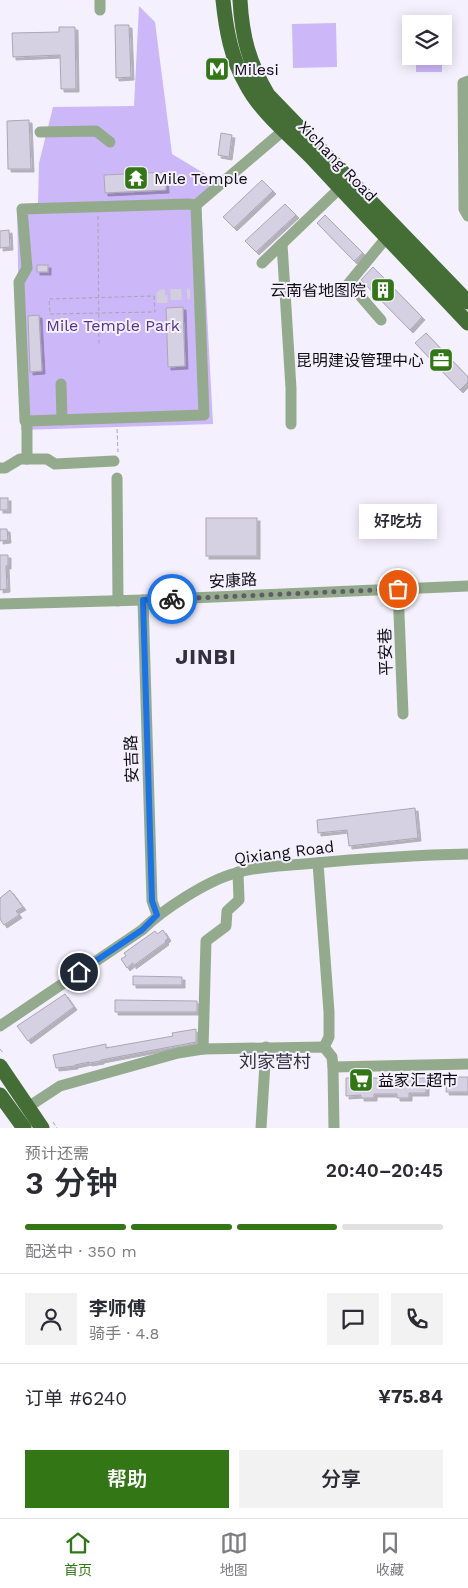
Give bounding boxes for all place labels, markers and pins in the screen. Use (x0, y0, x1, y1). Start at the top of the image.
metro station icon: Milesi (204, 56, 230, 82)
place label: Milesi (234, 60, 279, 79)
temple icon: Mile Temple (123, 165, 149, 191)
place label: Mile Temple (154, 169, 248, 188)
building icon: 云南省地图院 (370, 277, 396, 303)
place label: 云南省地图院 (270, 281, 366, 300)
office icon: 昆明建设管理中心 (428, 347, 454, 373)
place label: 昆明建设管理中心 (296, 351, 424, 370)
callout: 好吃坊 (359, 504, 437, 539)
pin (377, 568, 419, 610)
pin (58, 951, 100, 993)
supermarket icon: 益家汇超市 (348, 1067, 374, 1093)
place label: 益家汇超市 (378, 1071, 458, 1090)

